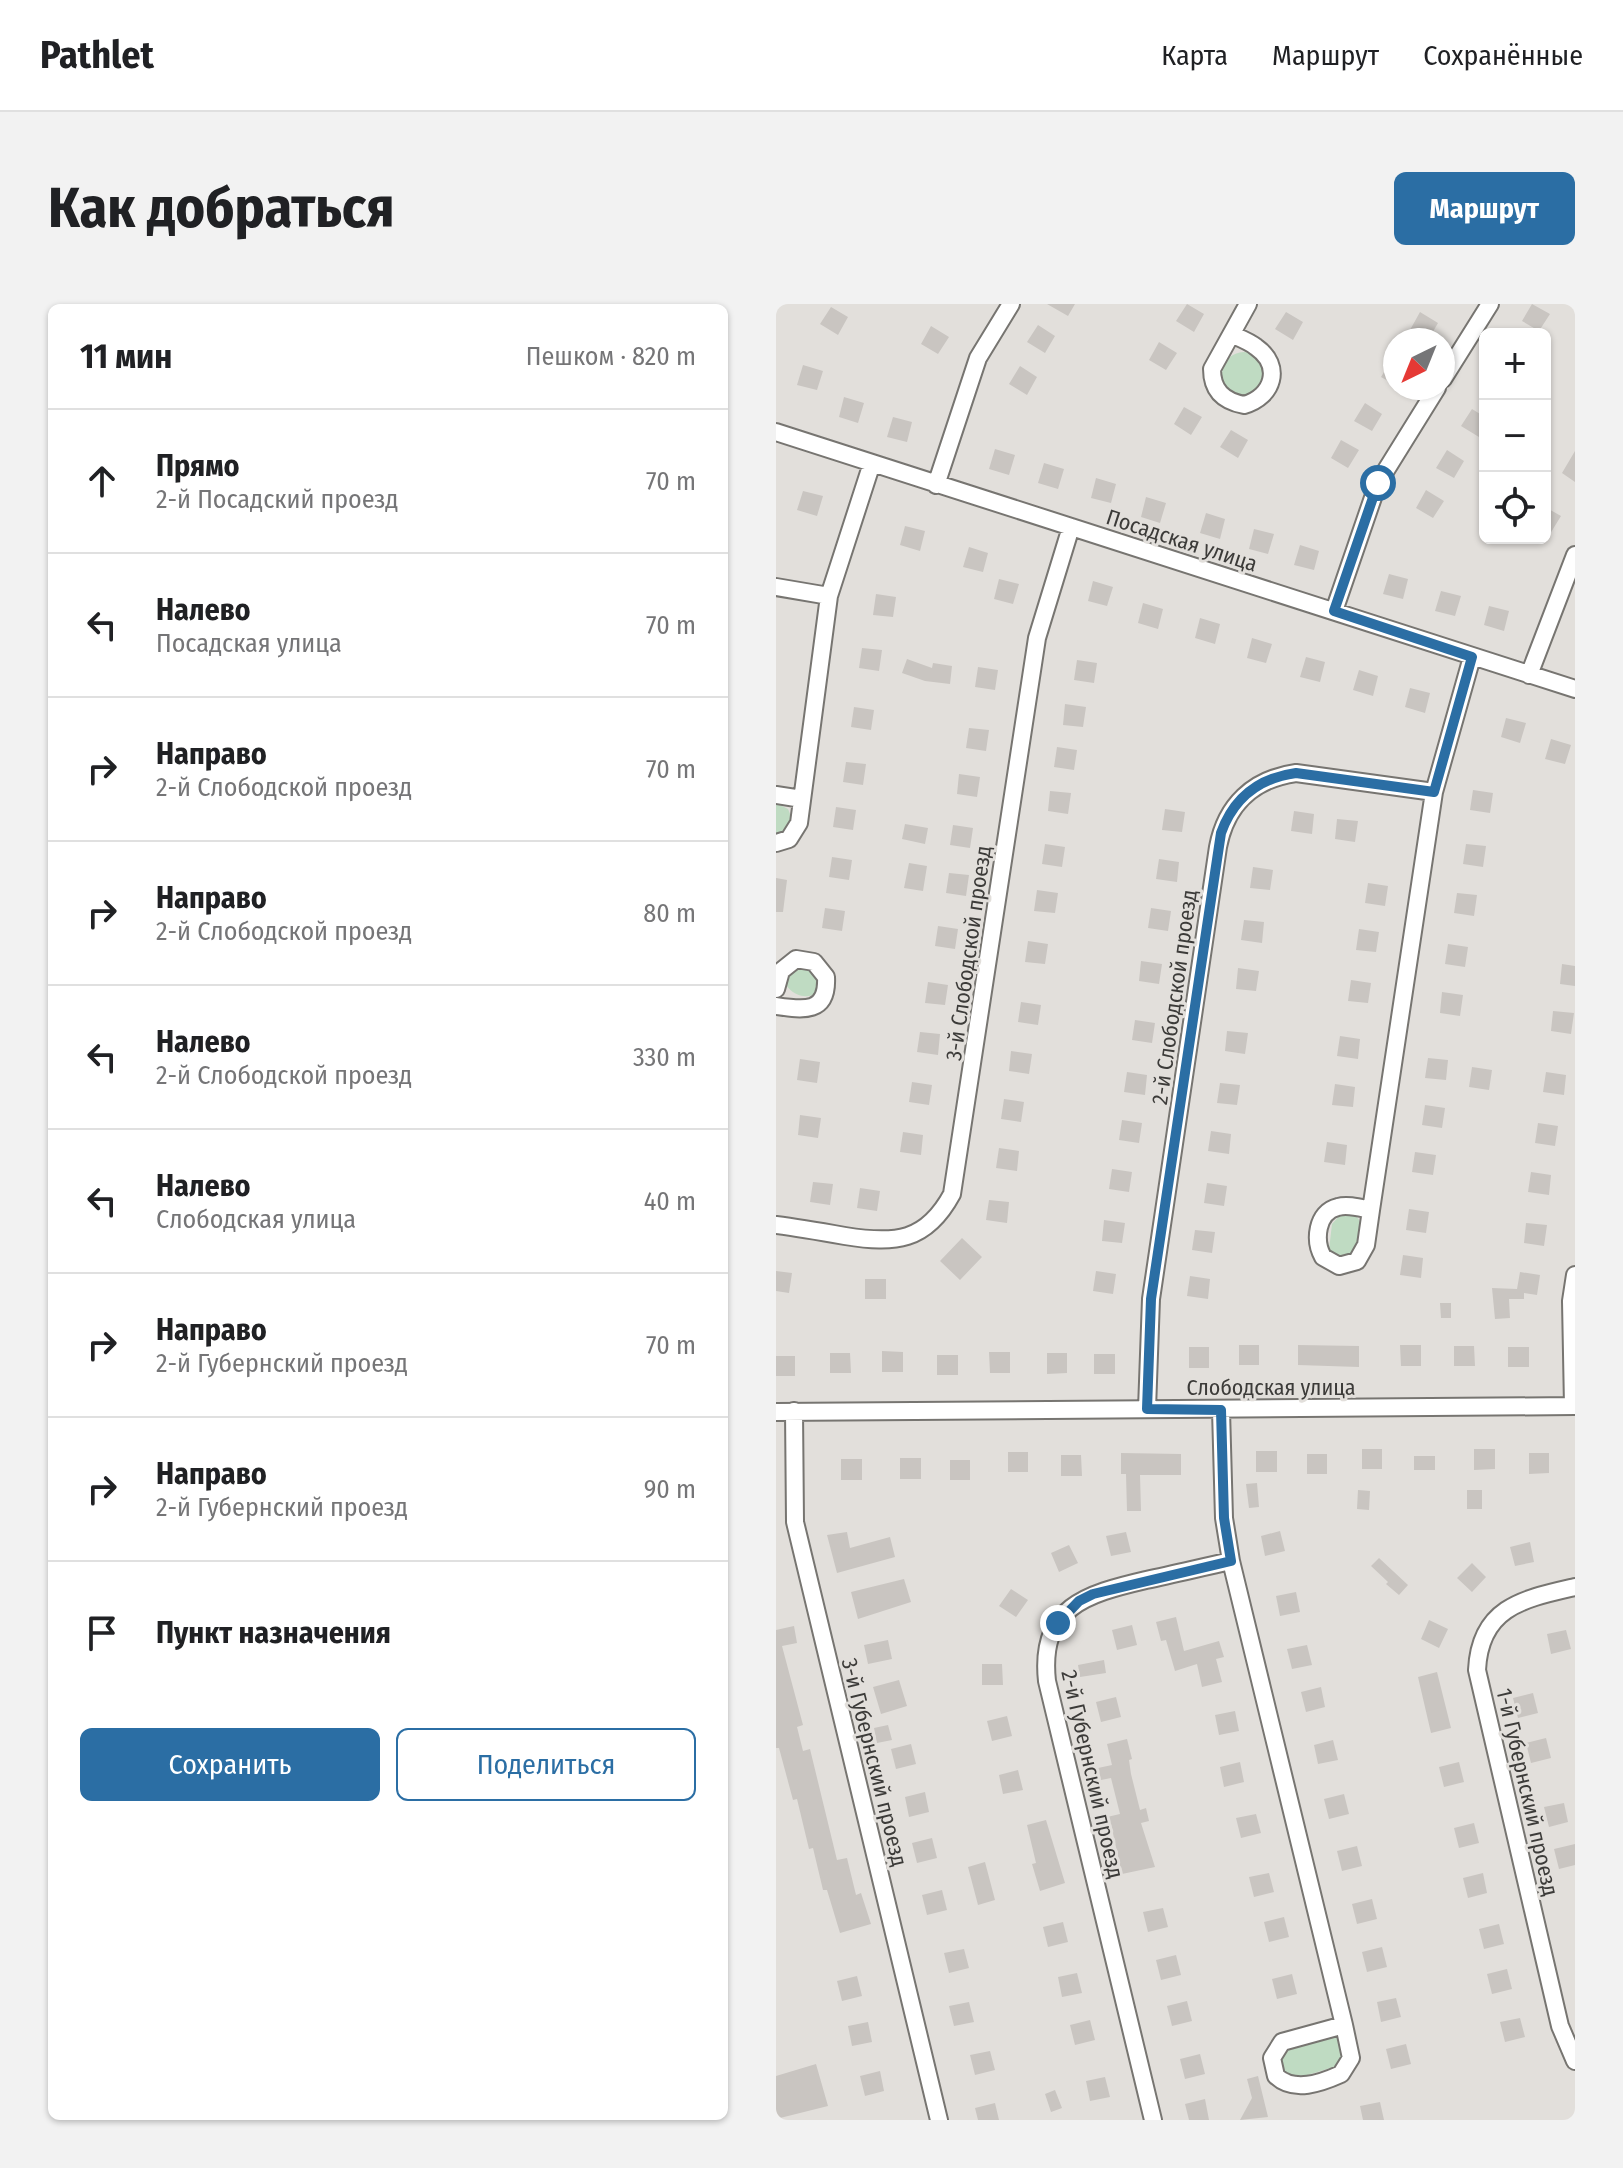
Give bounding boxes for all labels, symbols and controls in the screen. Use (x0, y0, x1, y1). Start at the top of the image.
text: Pathlet (40, 32, 154, 78)
text: Карта (1161, 39, 1228, 72)
text: Маршрут (1272, 39, 1379, 72)
text: Сохранённые (1423, 39, 1583, 72)
button: Маршрут (1394, 172, 1575, 245)
text: Как добраться (48, 175, 394, 242)
north arrow (1383, 328, 1455, 400)
map controls (1479, 328, 1551, 544)
button: + (1479, 328, 1551, 400)
text: 11 мин (80, 336, 172, 377)
text: Пешком · 820 m (526, 341, 696, 372)
button: − (1479, 400, 1551, 472)
text: Прямо (156, 448, 240, 484)
icon: ahead (80, 459, 124, 503)
route start (1360, 465, 1396, 501)
text: 70 m (646, 466, 696, 497)
button: locate (1479, 472, 1551, 544)
text: 2-й Посадский проезд (156, 484, 398, 515)
street label: Посадская улица (1103, 503, 1261, 578)
text: Налево (156, 592, 251, 628)
icon: left (80, 603, 124, 647)
text: 70 m (646, 610, 696, 641)
text: Посадская улица (156, 628, 342, 659)
text: Направо (156, 736, 267, 772)
icon: right (80, 747, 124, 791)
text: 70 m (646, 754, 696, 785)
text: 2-й Слободской проезд (156, 772, 412, 803)
street label: 3-й Слободской проезд (940, 844, 997, 1062)
text: Направо (156, 880, 267, 916)
street label: 2-й Слободской проезд (1146, 888, 1203, 1106)
icon: right (80, 891, 124, 935)
text: 80 m (643, 898, 696, 929)
text: 2-й Слободской проезд (156, 916, 412, 947)
text: Налево (156, 1024, 251, 1060)
icon: left (80, 1035, 124, 1079)
text: 330 m (633, 1042, 696, 1073)
text: 2-й Слободской проезд (156, 1060, 412, 1091)
text: Налево (156, 1168, 251, 1204)
icon: left (80, 1179, 124, 1223)
text: 40 m (644, 1186, 696, 1217)
text: Слободская улица (156, 1204, 356, 1235)
text: Направо (156, 1312, 267, 1348)
icon: right (80, 1323, 124, 1367)
text: 70 m (646, 1330, 696, 1361)
text: 2-й Губернский проезд (156, 1348, 408, 1379)
street label: Слободская улица (1186, 1374, 1356, 1401)
text: Направо (156, 1456, 267, 1492)
icon: right (80, 1467, 124, 1511)
text: 90 m (644, 1474, 696, 1505)
text: 2-й Губернский проезд (156, 1492, 408, 1523)
route end (1040, 1605, 1076, 1641)
icon: arrive (80, 1611, 124, 1655)
text: Пункт назначения (156, 1615, 391, 1651)
street label: 3-й Губернский проезд (836, 1655, 913, 1869)
street label: 2-й Губернский проезд (1055, 1667, 1130, 1881)
street label: 1-й Губернский проезд (1491, 1686, 1565, 1898)
button: Сохранить (80, 1728, 380, 1801)
button: Поделиться (396, 1728, 696, 1801)

